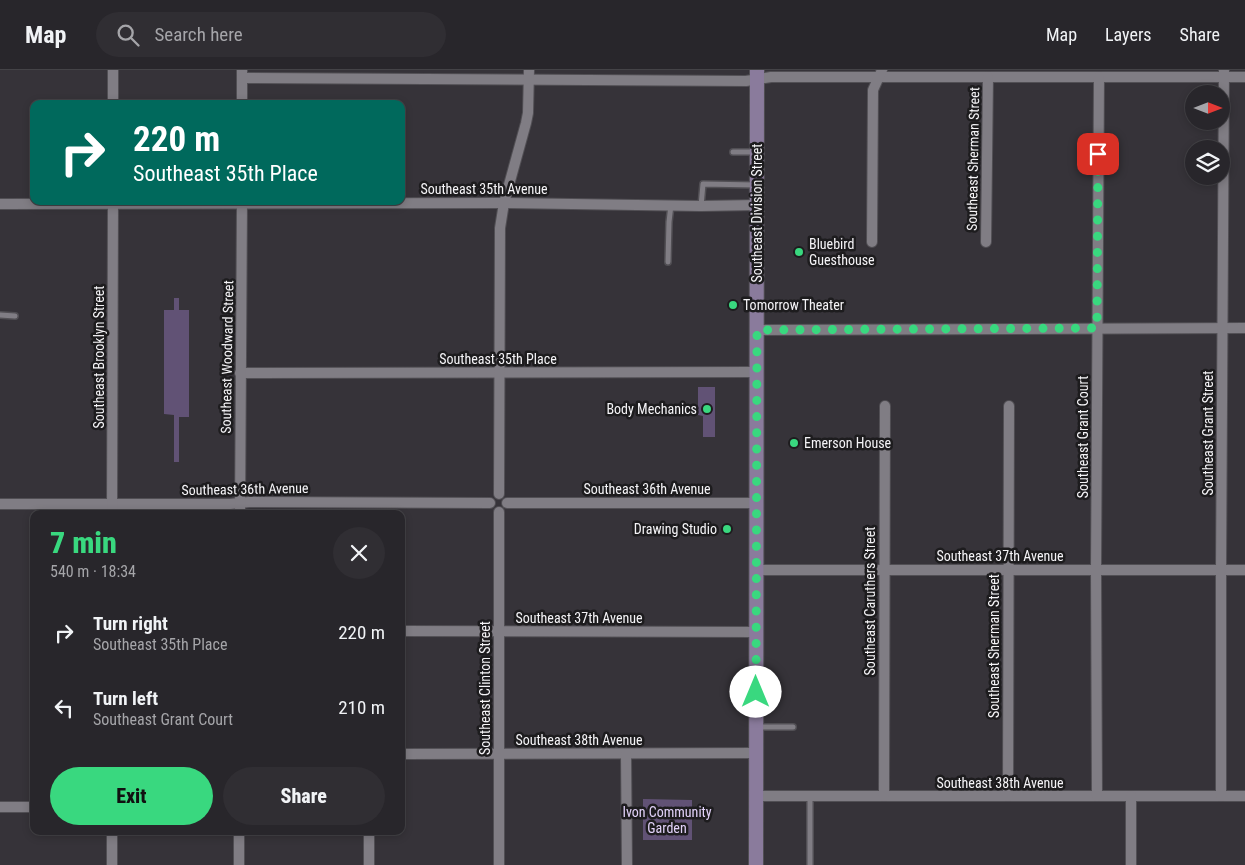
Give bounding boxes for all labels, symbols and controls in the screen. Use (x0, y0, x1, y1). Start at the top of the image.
search box (96, 12, 446, 57)
text: Map (25, 21, 66, 49)
icon: search (114, 21, 142, 49)
text: Search here (154, 23, 243, 46)
text: Map (1046, 24, 1077, 45)
text: Layers (1105, 24, 1152, 45)
text: Share (1180, 24, 1220, 45)
north arrow (1185, 85, 1230, 130)
map controls (1185, 85, 1230, 185)
street label: Southeast Sherman Street (964, 87, 982, 231)
text: 220 m (133, 119, 220, 160)
icon: right (50, 120, 115, 185)
pin (1077, 133, 1119, 175)
icon: arrive (1084, 140, 1112, 168)
button: layers (1185, 140, 1230, 185)
street label: Southeast Division Street (749, 144, 765, 282)
text: Southeast 35th Place (133, 161, 318, 186)
street label: Southeast 35th Avenue (420, 181, 548, 197)
place label: Bluebird Guesthouse (809, 236, 875, 268)
marker: Bluebird Guesthouse (793, 246, 805, 258)
street label: Southeast Woodward Street (218, 280, 236, 434)
street label: Southeast Brooklyn Street (91, 286, 107, 428)
place label: Tomorrow Theater (743, 297, 844, 313)
marker: Tomorrow Theater (727, 299, 739, 311)
street label: Southeast 35th Place (439, 351, 557, 367)
street label: Southeast Grant Street (1200, 371, 1216, 495)
street label: Southeast Grant Court (1075, 376, 1091, 498)
place label: Body Mechanics (606, 401, 697, 417)
marker: Body Mechanics (701, 403, 713, 415)
place label: Emerson House (804, 435, 892, 451)
marker: Emerson House (788, 437, 800, 449)
street label: Southeast 36th Avenue (181, 480, 309, 498)
street label: Southeast 36th Avenue (583, 481, 711, 497)
place label: Drawing Studio (634, 521, 717, 537)
marker: Drawing Studio (721, 523, 733, 535)
text: 7 min (50, 525, 117, 560)
button: close (333, 527, 385, 579)
street label: Southeast Caruthers Street (862, 527, 878, 675)
street label: Southeast 37th Avenue (936, 548, 1064, 564)
text: 540 m · 18:34 (50, 562, 136, 581)
street label: Southeast Sherman Street (986, 574, 1002, 718)
street label: Southeast 37th Avenue (515, 610, 643, 626)
text: Turn right (93, 612, 168, 635)
icon: right (50, 619, 78, 647)
text: 220 m (338, 621, 385, 644)
street label: Southeast Clinton Street (477, 621, 493, 755)
text: Southeast 35th Place (93, 635, 227, 654)
position arrow (729, 665, 781, 717)
text: Turn left (93, 687, 158, 710)
icon: left (50, 694, 78, 722)
text: 210 m (338, 696, 385, 719)
text: Southeast Grant Court (93, 710, 233, 729)
street label: Southeast 38th Avenue (515, 732, 643, 748)
button: Exit (50, 767, 213, 825)
button: Share (223, 767, 385, 825)
street label: Southeast 38th Avenue (936, 775, 1064, 791)
park label: Ivon Community Garden (622, 804, 712, 836)

